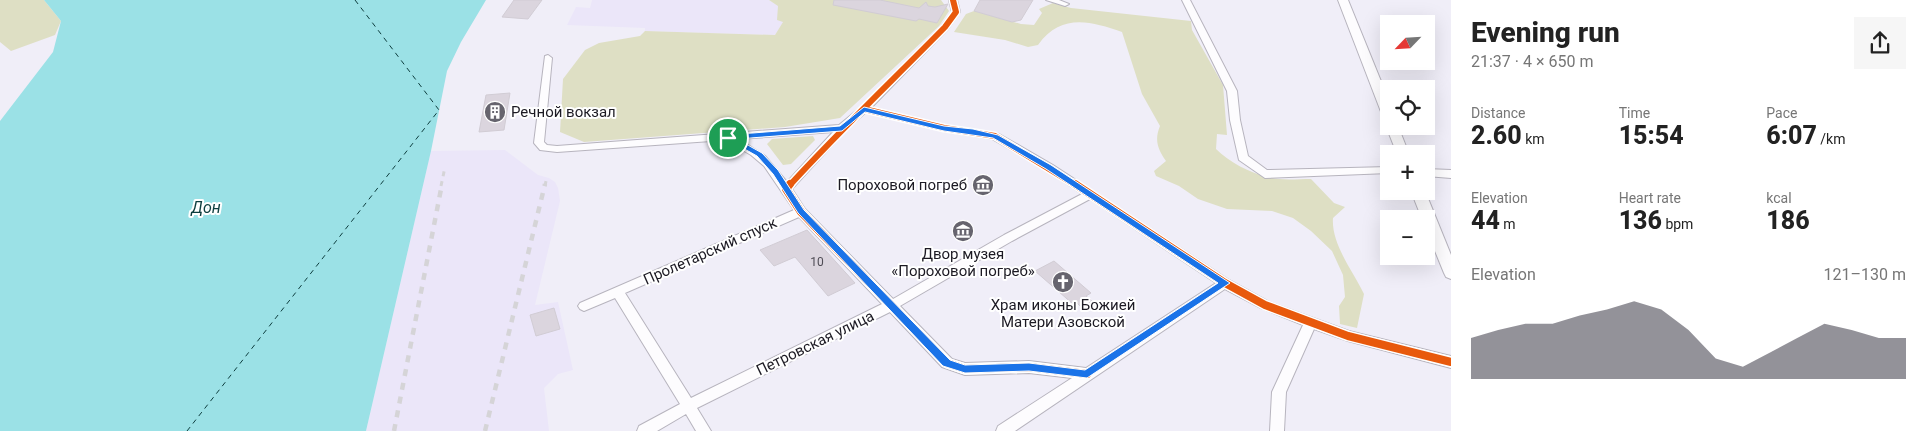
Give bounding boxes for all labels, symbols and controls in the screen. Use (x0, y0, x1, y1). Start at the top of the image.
north arrow (1380, 15, 1435, 70)
map controls (1380, 15, 1435, 265)
text: Evening run (1471, 16, 1620, 49)
button: share (1854, 17, 1906, 69)
text: 21:37 · 4 × 650 m (1471, 52, 1593, 71)
button: locate (1380, 80, 1435, 135)
building icon: Речной вокзал (483, 100, 507, 124)
place label: Речной вокзал (511, 103, 616, 121)
text: Distance (1471, 105, 1526, 121)
text: Time (1619, 105, 1650, 121)
text: Pace (1766, 105, 1797, 121)
pin (707, 117, 749, 159)
text: 2.60 (1471, 121, 1522, 150)
text: 15:54 (1619, 121, 1684, 150)
text: 6:07 (1766, 121, 1817, 150)
icon: arrive (714, 124, 742, 152)
text: km (1522, 131, 1545, 147)
text: /km (1817, 131, 1845, 147)
button: + (1380, 145, 1435, 200)
museum icon: Пороховой погреб (971, 173, 995, 197)
place label: Пороховой погреб (837, 176, 967, 194)
text: Elevation (1471, 190, 1528, 206)
text: Heart rate (1619, 190, 1681, 206)
text: kcal (1766, 190, 1792, 206)
water label: Дон (190, 198, 221, 217)
text: 44 (1471, 206, 1500, 235)
text: 136 (1619, 206, 1662, 235)
text: 186 (1766, 206, 1810, 235)
button: − (1380, 210, 1435, 265)
street label: Пролетарский спуск (640, 213, 780, 289)
text: m (1500, 216, 1516, 232)
text: bpm (1662, 216, 1693, 232)
museum icon: Двор музея «Пороховой погреб» (951, 219, 975, 243)
place label: Двор музея «Пороховой погреб» (891, 245, 1035, 280)
house number: 10 (810, 255, 824, 269)
text: Elevation (1471, 265, 1536, 284)
text: 121–130 m (1824, 265, 1906, 284)
church icon: Храм иконы Божией Матери Азовской (1051, 270, 1075, 294)
place label: Храм иконы Божией Матери Азовской (991, 296, 1135, 331)
street label: Петровская улица (753, 307, 877, 379)

